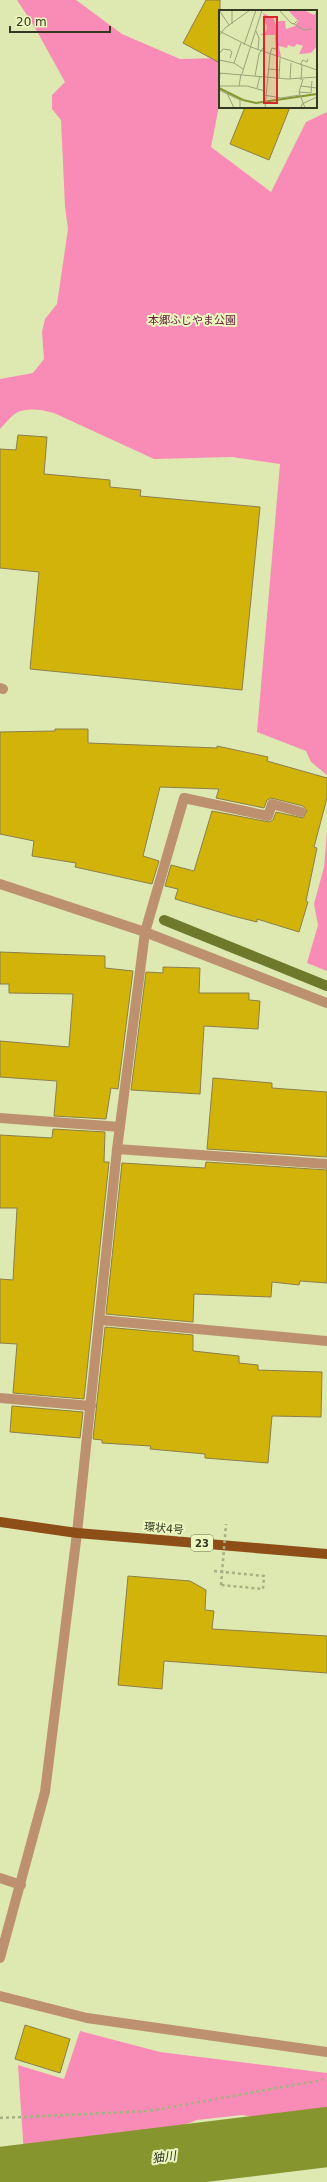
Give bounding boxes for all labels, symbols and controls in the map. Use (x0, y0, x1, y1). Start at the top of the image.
scale bar (10, 8, 110, 34)
inset map (219, 10, 317, 108)
text: 20 m (16, 15, 47, 29)
park label: 本郷ふじやま公園 (148, 314, 236, 327)
street label: 環状4号 (143, 1520, 184, 1537)
road number: 23 (191, 1535, 213, 1551)
water label: 㹨川 (151, 2148, 179, 2165)

